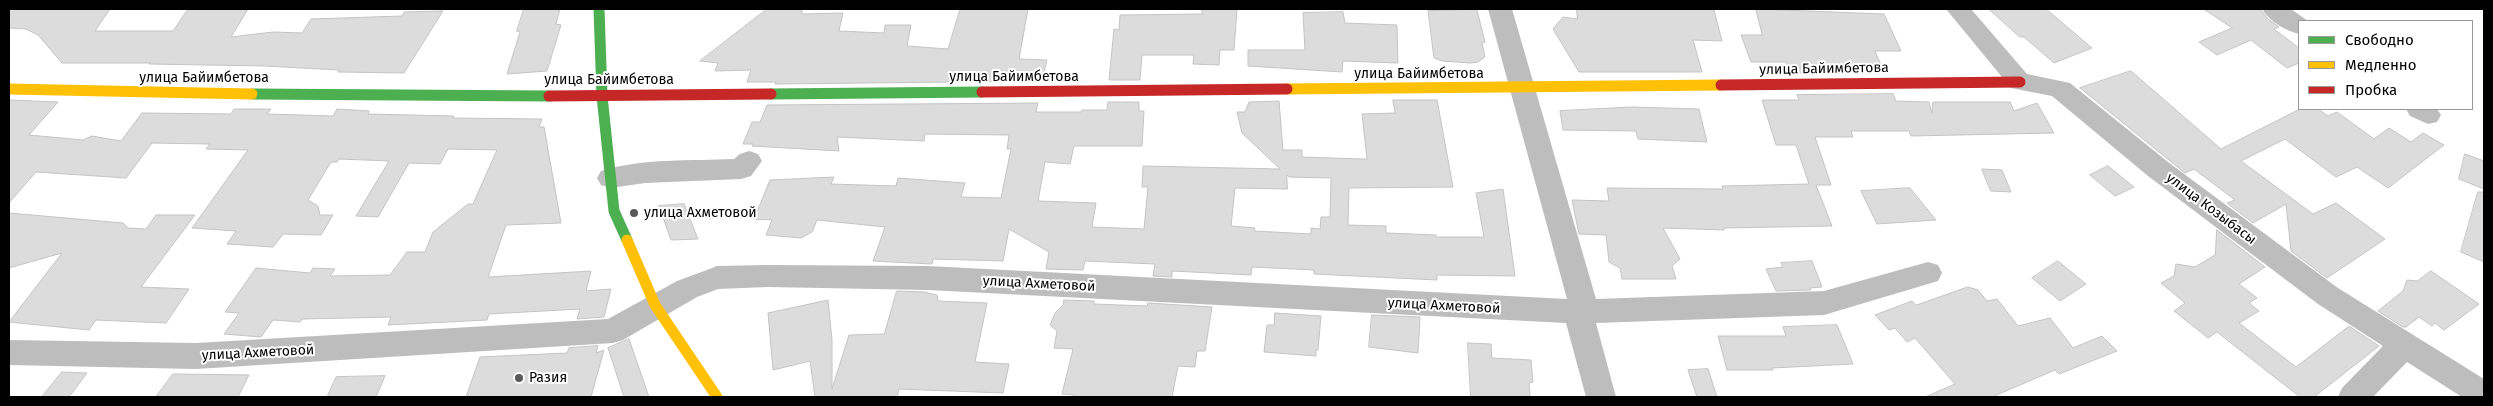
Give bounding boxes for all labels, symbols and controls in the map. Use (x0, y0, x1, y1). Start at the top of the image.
legend (2298, 20, 2473, 110)
text: Свободно (2345, 31, 2414, 49)
text: Медленно (2345, 56, 2417, 74)
street label: улица Байимбетова (1759, 59, 1889, 79)
street label: улица Байимбетова (1354, 66, 1484, 82)
street label: улица Байимбетова (949, 69, 1079, 85)
street label: улица Байимбетова (139, 70, 269, 86)
street label: улица Байимбетова (544, 72, 674, 88)
text: Пробка (2345, 81, 2397, 99)
street label: улица Козыбасы (2163, 170, 2259, 248)
place label: улица Ахметовой (644, 205, 757, 221)
marker: улица Ахметовой (628, 207, 640, 219)
street label: улица Ахметовой (982, 273, 1096, 295)
street label: улица Ахметовой (1387, 295, 1501, 317)
street label: улица Ахметовой (201, 342, 315, 364)
place label: Разия (529, 370, 567, 386)
marker: Разия (513, 372, 525, 384)

